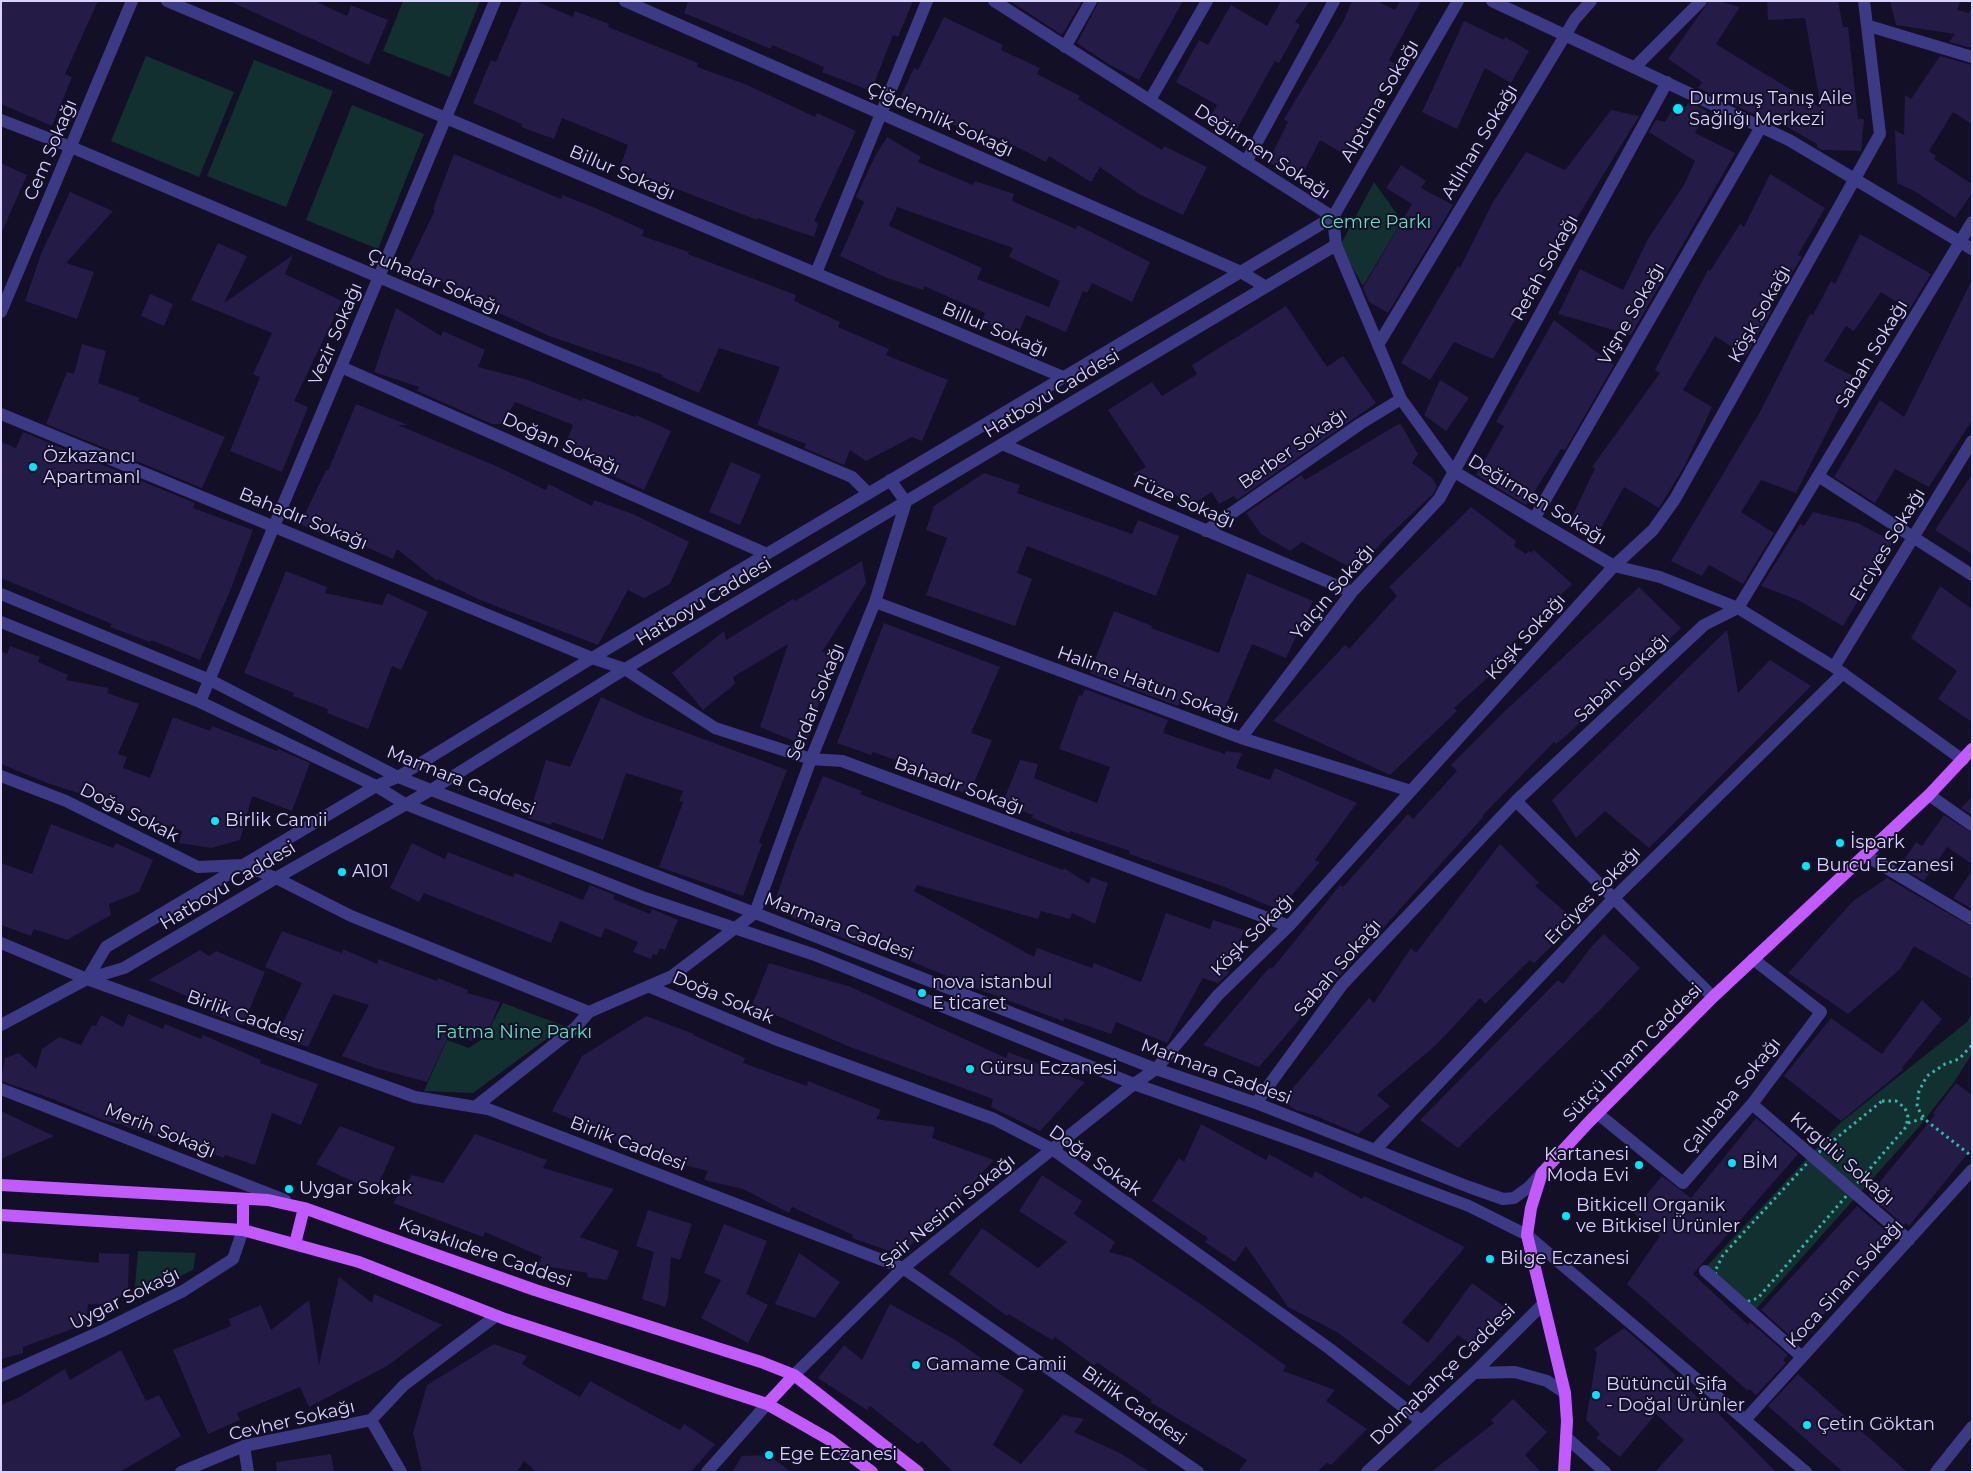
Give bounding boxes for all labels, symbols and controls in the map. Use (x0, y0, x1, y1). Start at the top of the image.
street label: Alptuna Sokağı (1336, 36, 1424, 166)
street label: Çiğdemlik Sokağı (863, 78, 1017, 162)
street label: Atlıhan Sokağı (1437, 81, 1523, 203)
place label: Durmuş Tanış Aile Sağlığı Merkezi (1689, 88, 1852, 130)
street label: Cem Sokağı (20, 96, 82, 204)
street label: Değirmen Sokağı (1190, 100, 1334, 204)
marker: Durmuş Tanış Aile Sağlığı Merkezi (1671, 102, 1685, 116)
street label: Billur Sokağı (566, 141, 678, 205)
street label: Refah Sokağı (1507, 211, 1583, 325)
park label: Cemre Parkı (1321, 212, 1431, 234)
street label: Çuhadar Sokağı (364, 244, 504, 320)
street label: Vişne Sokağı (1594, 259, 1670, 369)
street label: Köşk Sokağı (1724, 261, 1796, 367)
street label: Vezir Sokağı (305, 280, 367, 388)
street label: Sabah Sokağı (1831, 296, 1913, 412)
street label: Billur Sokağı (939, 298, 1051, 362)
street label: Hatboyu Caddesi (980, 345, 1124, 443)
street label: Berber Sokağı (1235, 404, 1351, 494)
street label: Doğan Sokağı (499, 408, 623, 480)
place label: Özkazancı ApartmanI (43, 446, 141, 488)
street label: Değirmen Sokağı (1464, 450, 1610, 550)
marker: Özkazancı ApartmanI (27, 461, 39, 473)
street label: Füze Sokağı (1130, 471, 1238, 533)
street label: Bahadır Sokağı (236, 483, 370, 555)
street label: Erciyes Sokağı (1846, 484, 1930, 606)
street label: Yalçın Sokağı (1287, 540, 1379, 644)
street label: Hatboyu Caddesi (632, 553, 776, 651)
street label: Köşk Sokağı (1482, 589, 1570, 685)
street label: Sabah Sokağı (1570, 628, 1674, 728)
street label: Serdar Sokağı (783, 640, 849, 764)
street label: Halime Hatun Sokağı (1054, 642, 1242, 728)
street label: Marmara Caddesi (383, 741, 539, 821)
street label: Bahadır Sokağı (891, 752, 1027, 820)
street label: Doğa Sokak (76, 779, 182, 847)
place label: Birlik Camii (225, 810, 328, 832)
marker: Birlik Camii (209, 815, 221, 827)
place label: İspark (1850, 832, 1905, 854)
street label: Hatboyu Caddesi (156, 837, 300, 935)
marker: İspark (1834, 837, 1846, 849)
street label: Erciyes Sokağı (1541, 842, 1645, 950)
place label: Burcu Eczanesi (1816, 855, 1954, 877)
marker: Burcu Eczanesi (1800, 860, 1812, 872)
place label: A101 (352, 861, 389, 883)
marker: A101 (336, 866, 348, 878)
street label: Marmara Caddesi (761, 889, 917, 965)
street label: Köşk Sokağı (1207, 889, 1299, 981)
street label: Sabah Sokağı (1290, 915, 1386, 1021)
street label: Doğa Sokak (669, 967, 777, 1029)
place label: nova istanbul E ticaret (932, 972, 1052, 1014)
street label: Sütçü İmam Caddesi (1559, 979, 1707, 1127)
street label: Birlik Caddesi (184, 986, 306, 1048)
marker: nova istanbul E ticaret (916, 987, 928, 999)
park label: Fatma Nine Parkı (436, 1022, 592, 1044)
street label: Çalıbaba Sokağı (1678, 1033, 1786, 1159)
street label: Marmara Caddesi (1138, 1035, 1294, 1109)
place label: Gürsu Eczanesi (980, 1058, 1117, 1080)
marker: Gürsu Eczanesi (964, 1063, 976, 1075)
street label: Merih Sokağı (101, 1099, 219, 1163)
street label: Kırgülü Sokağı (1785, 1108, 1899, 1210)
street label: Birlik Caddesi (567, 1112, 689, 1176)
street label: Doğa Sokak (1045, 1121, 1145, 1201)
place label: Kartanesi Moda Evi (1544, 1144, 1629, 1186)
street label: Şair Nesimi Sokağı (876, 1150, 1020, 1272)
place label: BİM (1742, 1152, 1778, 1174)
marker: BİM (1726, 1157, 1738, 1169)
marker: Kartanesi Moda Evi (1633, 1159, 1645, 1171)
place label: Uygar Sokak (299, 1178, 412, 1200)
marker: Uygar Sokak (283, 1183, 295, 1195)
place label: Bitkicell Organik ve Bitkisel Ürünler (1576, 1195, 1740, 1238)
marker: Bitkicell Organik ve Bitkisel Ürünler (1560, 1210, 1572, 1222)
street label: Kavaklıdere Caddesi (396, 1213, 574, 1293)
street label: Koca Sinan Sokağı (1782, 1215, 1908, 1353)
place label: Bilge Eczanesi (1500, 1248, 1630, 1270)
marker: Bilge Eczanesi (1484, 1253, 1496, 1265)
street label: Uygar Sokağı (67, 1263, 183, 1335)
street label: Dolmabahçe Caddesi (1366, 1300, 1520, 1450)
place label: Gamame Camii (926, 1354, 1067, 1376)
marker: Gamame Camii (910, 1359, 922, 1371)
street label: Birlik Caddesi (1078, 1362, 1190, 1450)
place label: Bütüncül Şifa - Doğal Ürünler (1606, 1374, 1745, 1416)
marker: Bütüncül Şifa - Doğal Ürünler (1590, 1389, 1602, 1401)
street label: Cevher Sokağı (227, 1396, 357, 1446)
place label: Çetin Göktan (1817, 1414, 1935, 1436)
marker: Çetin Göktan (1801, 1419, 1813, 1431)
place label: Ege Eczanesi (779, 1444, 897, 1466)
marker: Ege Eczanesi (763, 1449, 775, 1461)

